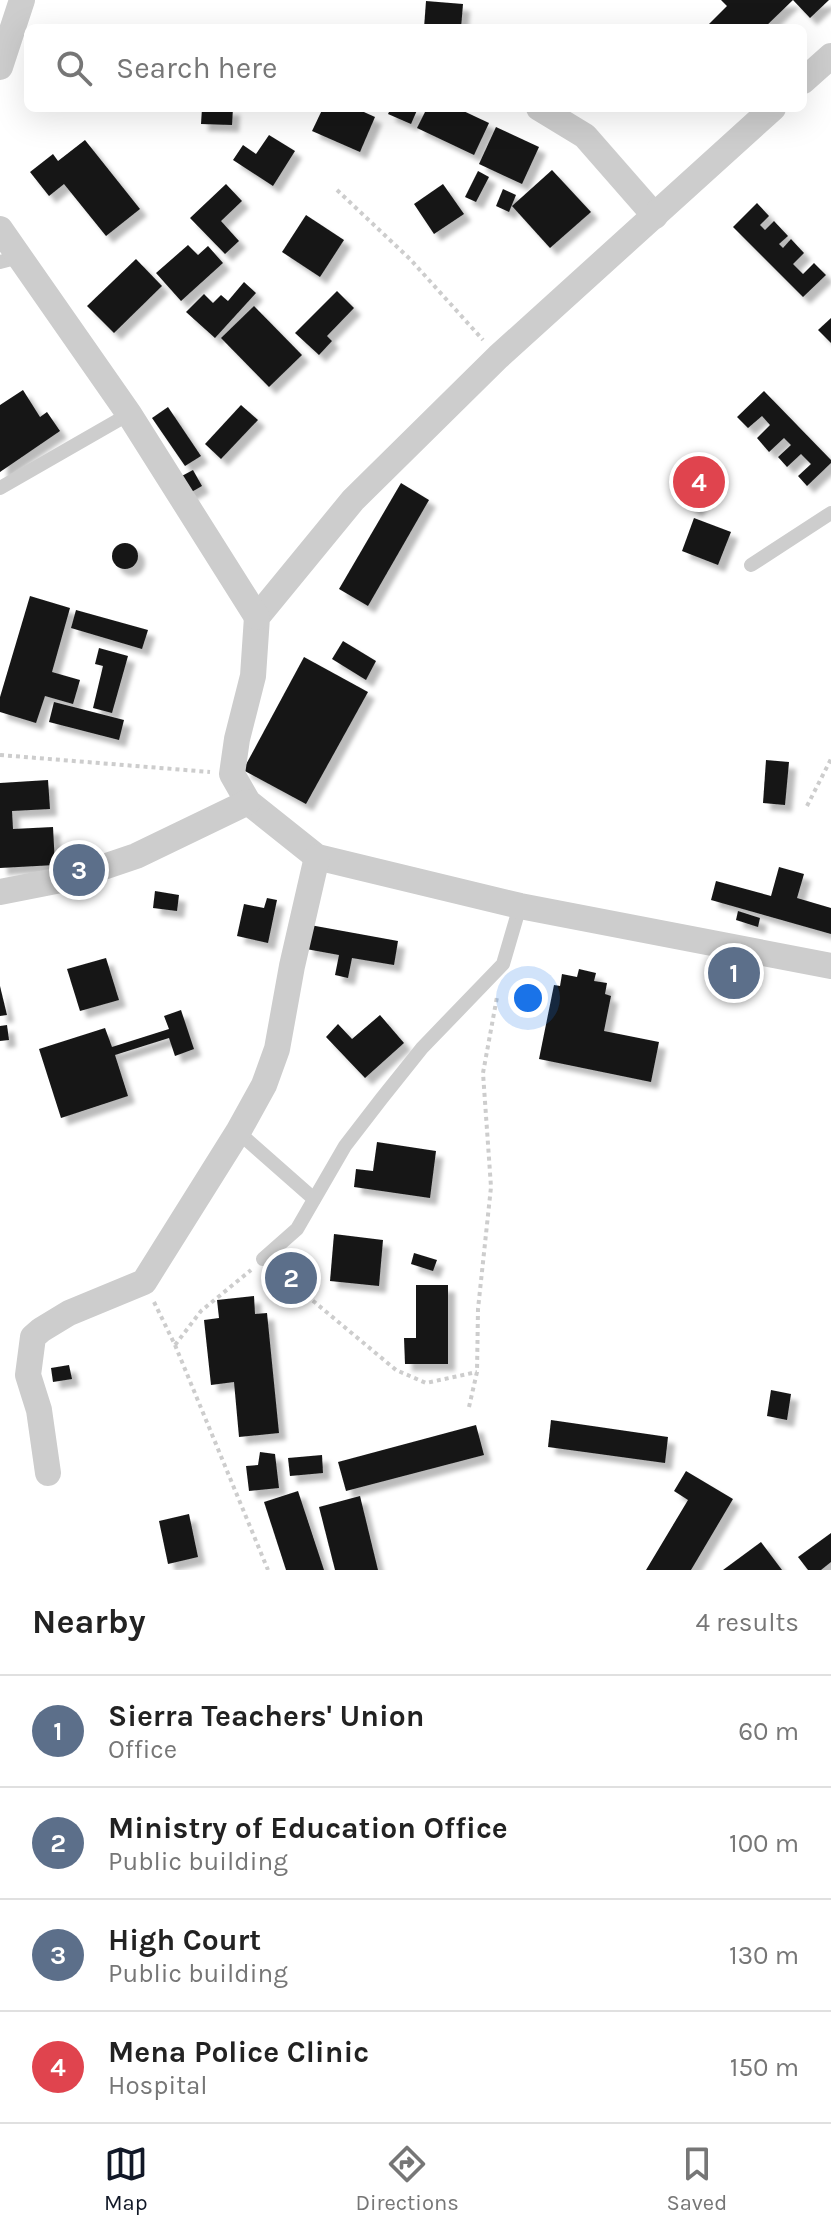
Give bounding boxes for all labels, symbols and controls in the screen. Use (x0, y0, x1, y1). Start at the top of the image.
search box (24, 24, 807, 112)
icon: search (52, 46, 96, 90)
text: Search here (116, 50, 277, 86)
pin: 4 (673, 452, 725, 512)
pin: 3 (53, 840, 105, 900)
pin: 1 (708, 943, 760, 1003)
your location (508, 978, 548, 1018)
pin: 2 (265, 1248, 317, 1308)
text: Nearby (32, 1602, 146, 1642)
text: 4 results (695, 1607, 799, 1638)
text: Sierra Teachers' Union (108, 1698, 424, 1734)
text: 1 (53, 1716, 63, 1747)
text: 60 m (738, 1716, 799, 1747)
text: Office (108, 1734, 177, 1765)
text: Ministry of Education Office (108, 1810, 508, 1846)
text: 2 (50, 1828, 66, 1859)
text: 100 m (729, 1828, 799, 1859)
text: Public building (108, 1846, 288, 1877)
text: High Court (108, 1922, 261, 1958)
text: 3 (50, 1940, 66, 1971)
text: 130 m (729, 1940, 799, 1971)
text: Public building (108, 1958, 288, 1989)
text: Mena Police Clinic (108, 2034, 369, 2070)
text: 4 (50, 2052, 66, 2083)
text: 150 m (730, 2052, 799, 2083)
text: Hospital (108, 2070, 208, 2101)
tab: Map (104, 2142, 148, 2216)
tab: Directions (355, 2142, 459, 2216)
tab: Saved (666, 2142, 727, 2216)

